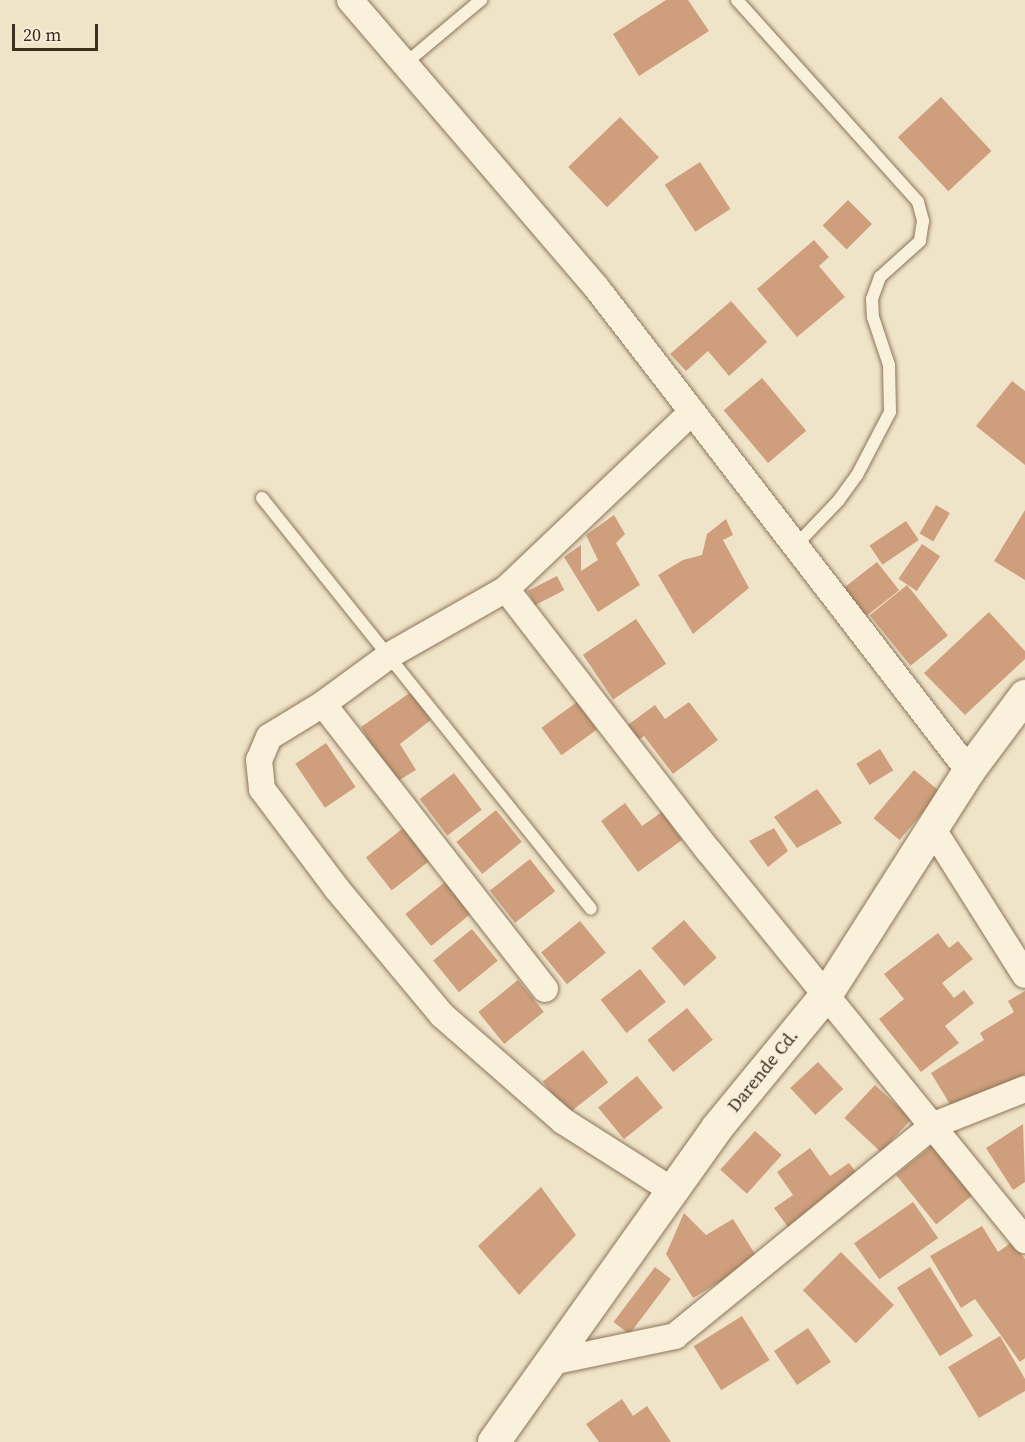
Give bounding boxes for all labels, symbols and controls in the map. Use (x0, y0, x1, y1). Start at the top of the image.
scale bar (15, 12, 100, 50)
text: 20 m (23, 22, 61, 47)
street label: Darende Cd. (723, 1025, 803, 1117)

